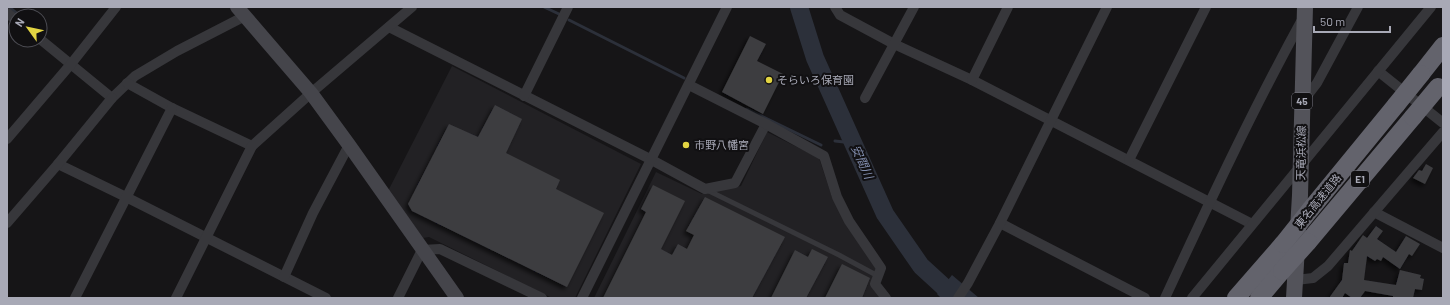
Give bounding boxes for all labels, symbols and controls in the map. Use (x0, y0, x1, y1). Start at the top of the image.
north arrow (8, 8, 48, 48)
scale bar (1314, 8, 1390, 34)
text: 50 m (1320, 14, 1345, 28)
text: N (12, 16, 27, 29)
place label: そらいろ保育園 (777, 73, 854, 86)
marker: そらいろ保育園 (764, 75, 774, 85)
road number: 45 (1292, 93, 1312, 109)
street label: 天竜浜松線 (1294, 125, 1307, 181)
place label: 市野八幡宮 (694, 138, 749, 151)
marker: 市野八幡宮 (681, 140, 691, 150)
water label: 安間川 (849, 142, 877, 183)
street label: 東名高速道路 (1292, 171, 1343, 230)
road number: E1 (1351, 171, 1369, 187)

